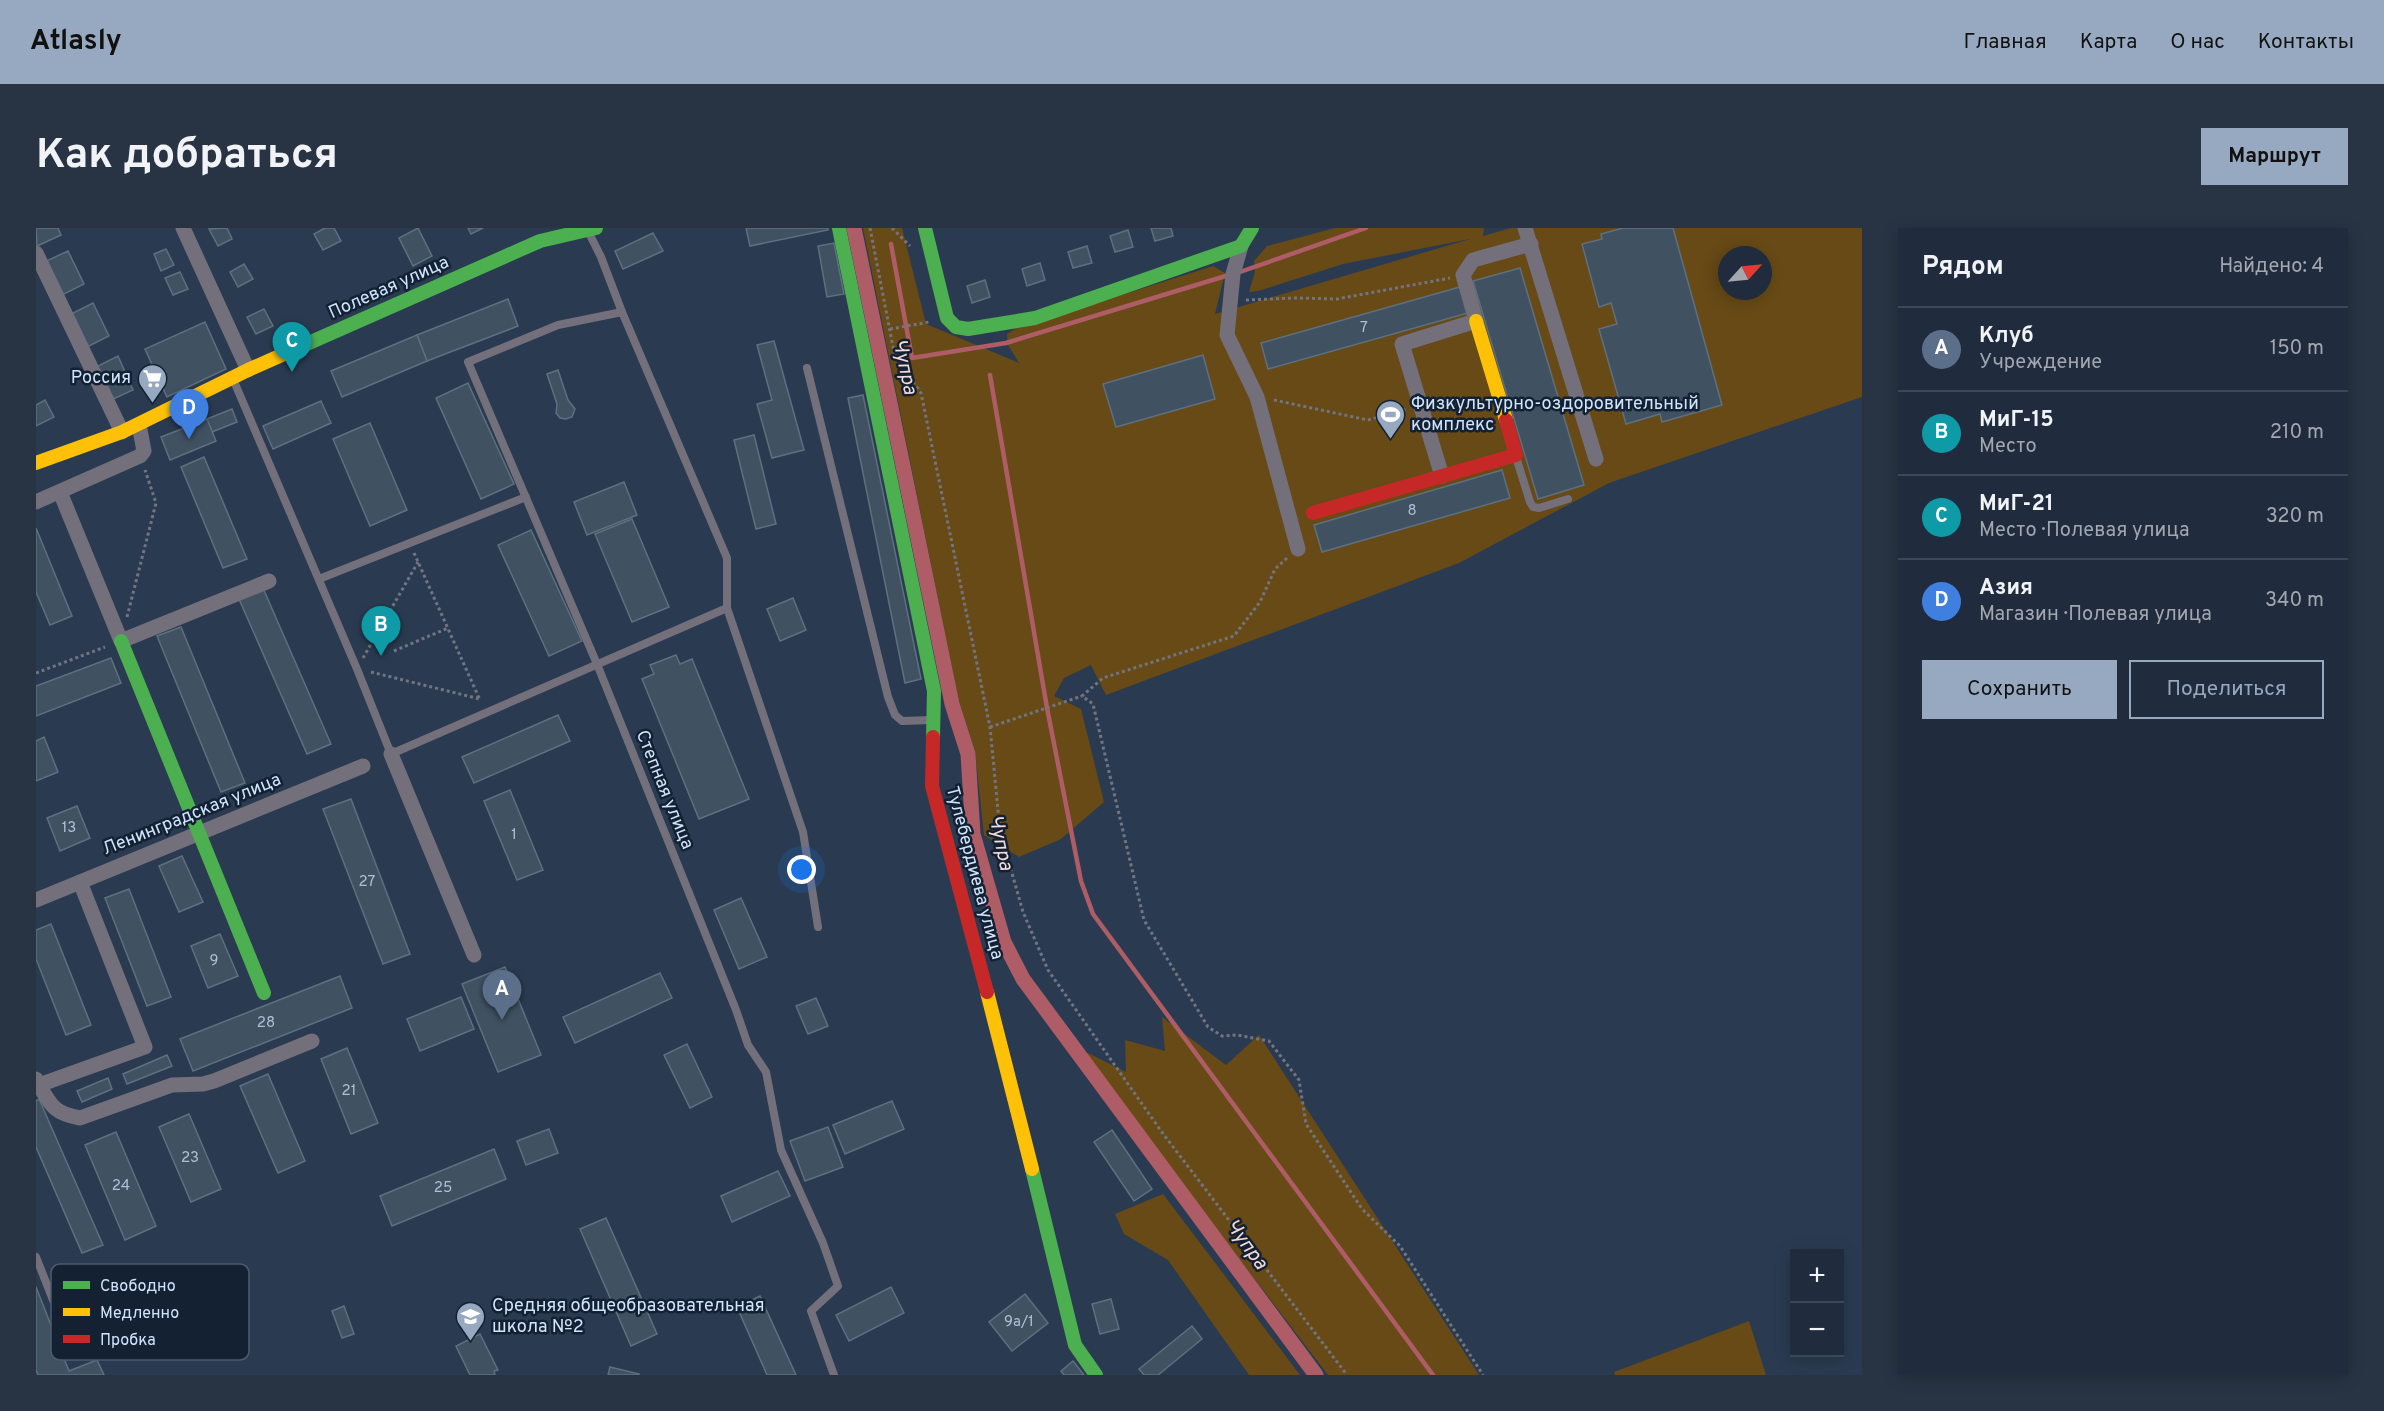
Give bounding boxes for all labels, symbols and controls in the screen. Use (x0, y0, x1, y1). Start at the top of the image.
text: Atlasly (30, 24, 122, 60)
text: Главная (1963, 29, 2047, 56)
text: Карта (2080, 29, 2137, 56)
text: О нас (2170, 29, 2225, 56)
text: Контакты (2258, 29, 2354, 56)
button: Маршрут (2201, 128, 2348, 185)
text: Как добраться (36, 130, 338, 183)
north arrow (1718, 246, 1772, 300)
street label: Полевая улица (325, 251, 453, 325)
text: Рядом (1922, 251, 2004, 284)
text: Найдено: 4 (2219, 254, 2324, 280)
house number: 7 (1360, 319, 1368, 338)
pin: C (272, 322, 312, 372)
text: Клуб (1979, 323, 2034, 350)
text: A (1934, 336, 1949, 362)
text: 150 m (2270, 336, 2324, 362)
water label: Чупра (885, 337, 923, 398)
text: Учреждение (1979, 350, 2102, 376)
supermarket icon: Россия (136, 362, 168, 404)
place label: Россия (71, 367, 131, 390)
pin: D (170, 390, 208, 439)
place label: Физкультурно-оздоровительный комплекс (1411, 393, 1699, 437)
sports icon: Физкультурно-оздоровительный комплекс (1374, 398, 1406, 440)
text: МиГ-15 (1979, 407, 2054, 434)
text: B (1935, 420, 1948, 446)
text: 210 m (2270, 420, 2324, 446)
text: Место (1979, 434, 2037, 460)
text: МиГ-21 (1979, 491, 2054, 518)
house number: 8 (1407, 502, 1417, 521)
text: C (1935, 504, 1948, 530)
text: 320 m (2266, 504, 2324, 530)
text: Место · Полевая улица (1979, 518, 2190, 544)
text: Азия (1979, 575, 2033, 602)
text: D (1934, 588, 1949, 614)
text: 340 m (2265, 588, 2324, 614)
text: Магазин · Полевая улица (1979, 602, 2212, 628)
pin: B (362, 606, 400, 656)
button: Сохранить (1922, 660, 2117, 719)
button: Поделиться (2129, 660, 2324, 719)
street label: Степная улица (630, 727, 698, 853)
street label: Ленинградская улица (99, 769, 285, 861)
street label: Тулебердиева улица (940, 784, 1008, 962)
water label: Чупра (981, 813, 1019, 874)
house number: 13 (62, 819, 76, 838)
house number: 1 (511, 826, 517, 845)
your location (787, 855, 816, 884)
house number: 27 (359, 873, 376, 892)
house number: 9 (210, 952, 218, 971)
pin: A (482, 970, 522, 1020)
house number: 28 (257, 1014, 275, 1033)
house number: 21 (342, 1082, 356, 1101)
house number: 23 (181, 1149, 199, 1168)
house number: 24 (112, 1177, 130, 1196)
house number: 25 (434, 1179, 452, 1198)
water label: Чупра (1219, 1215, 1273, 1276)
map controls (1790, 1249, 1844, 1357)
button: + (1790, 1249, 1844, 1303)
legend (51, 1264, 249, 1360)
text: Свободно (100, 1277, 176, 1297)
place label: Средняя общеобразовательная школа №2 (492, 1295, 765, 1339)
school or university icon: Средняя общеобразовательная школа №2 (455, 1300, 487, 1342)
button: − (1790, 1303, 1844, 1357)
text: Медленно (100, 1304, 179, 1324)
house number: 9а/1 (1004, 1313, 1034, 1332)
text: Пробка (100, 1331, 156, 1351)

